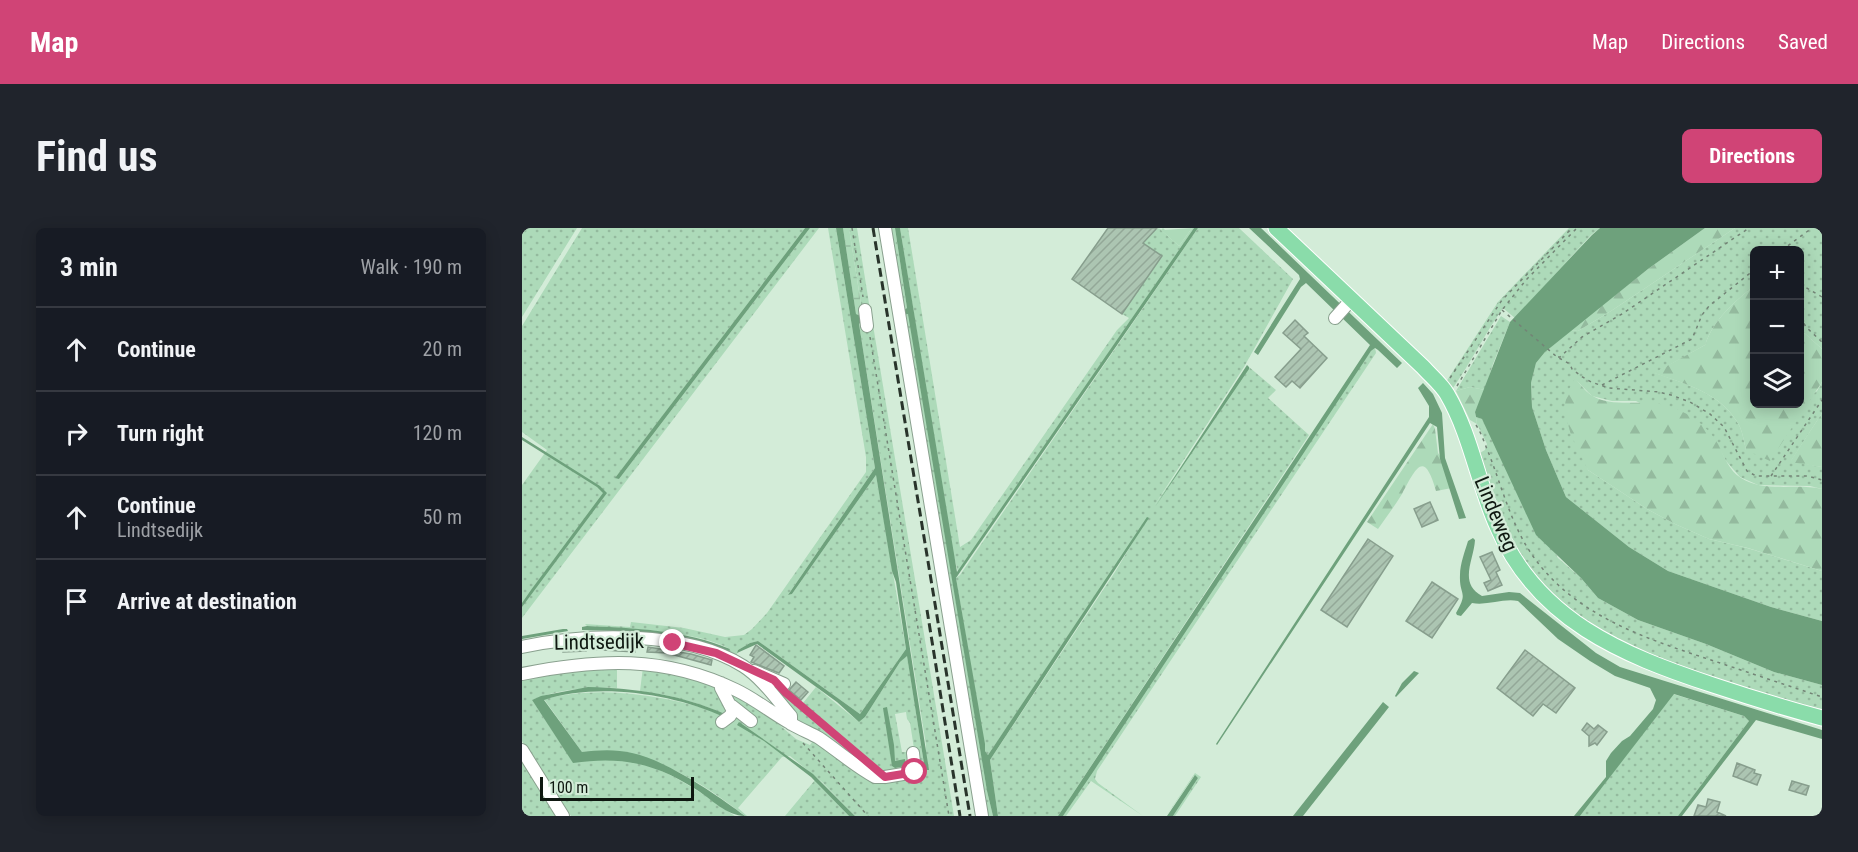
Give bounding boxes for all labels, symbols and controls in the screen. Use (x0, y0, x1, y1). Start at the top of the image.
text: Map (30, 26, 78, 59)
text: Map (1592, 30, 1628, 54)
text: Directions (1661, 30, 1745, 54)
text: Saved (1778, 30, 1828, 54)
button: Directions (1682, 129, 1822, 183)
text: Find us (36, 132, 157, 181)
map controls (1750, 246, 1804, 408)
button: + (1750, 246, 1804, 300)
text: 3 min (60, 252, 118, 282)
text: Walk · 190 m (361, 255, 462, 279)
button: − (1750, 300, 1804, 354)
icon: ahead (60, 333, 93, 366)
text: Continue (117, 337, 196, 362)
text: 20 m (423, 337, 462, 361)
button: layers (1750, 354, 1804, 408)
icon: right (60, 417, 93, 450)
text: Turn right (117, 421, 204, 446)
text: 120 m (413, 421, 462, 445)
street label: Lindeweg (1470, 473, 1522, 555)
text: Continue (117, 493, 196, 518)
icon: ahead (60, 501, 93, 534)
text: 50 m (423, 505, 462, 529)
text: Lindtsedijk (117, 518, 203, 542)
icon: arrive (60, 585, 93, 618)
text: Arrive at destination (117, 589, 297, 614)
street label: Lindtsedijk (554, 629, 645, 655)
route end (659, 629, 685, 655)
route start (901, 758, 927, 784)
scale bar (540, 774, 694, 802)
text: 100 m (549, 778, 588, 797)

